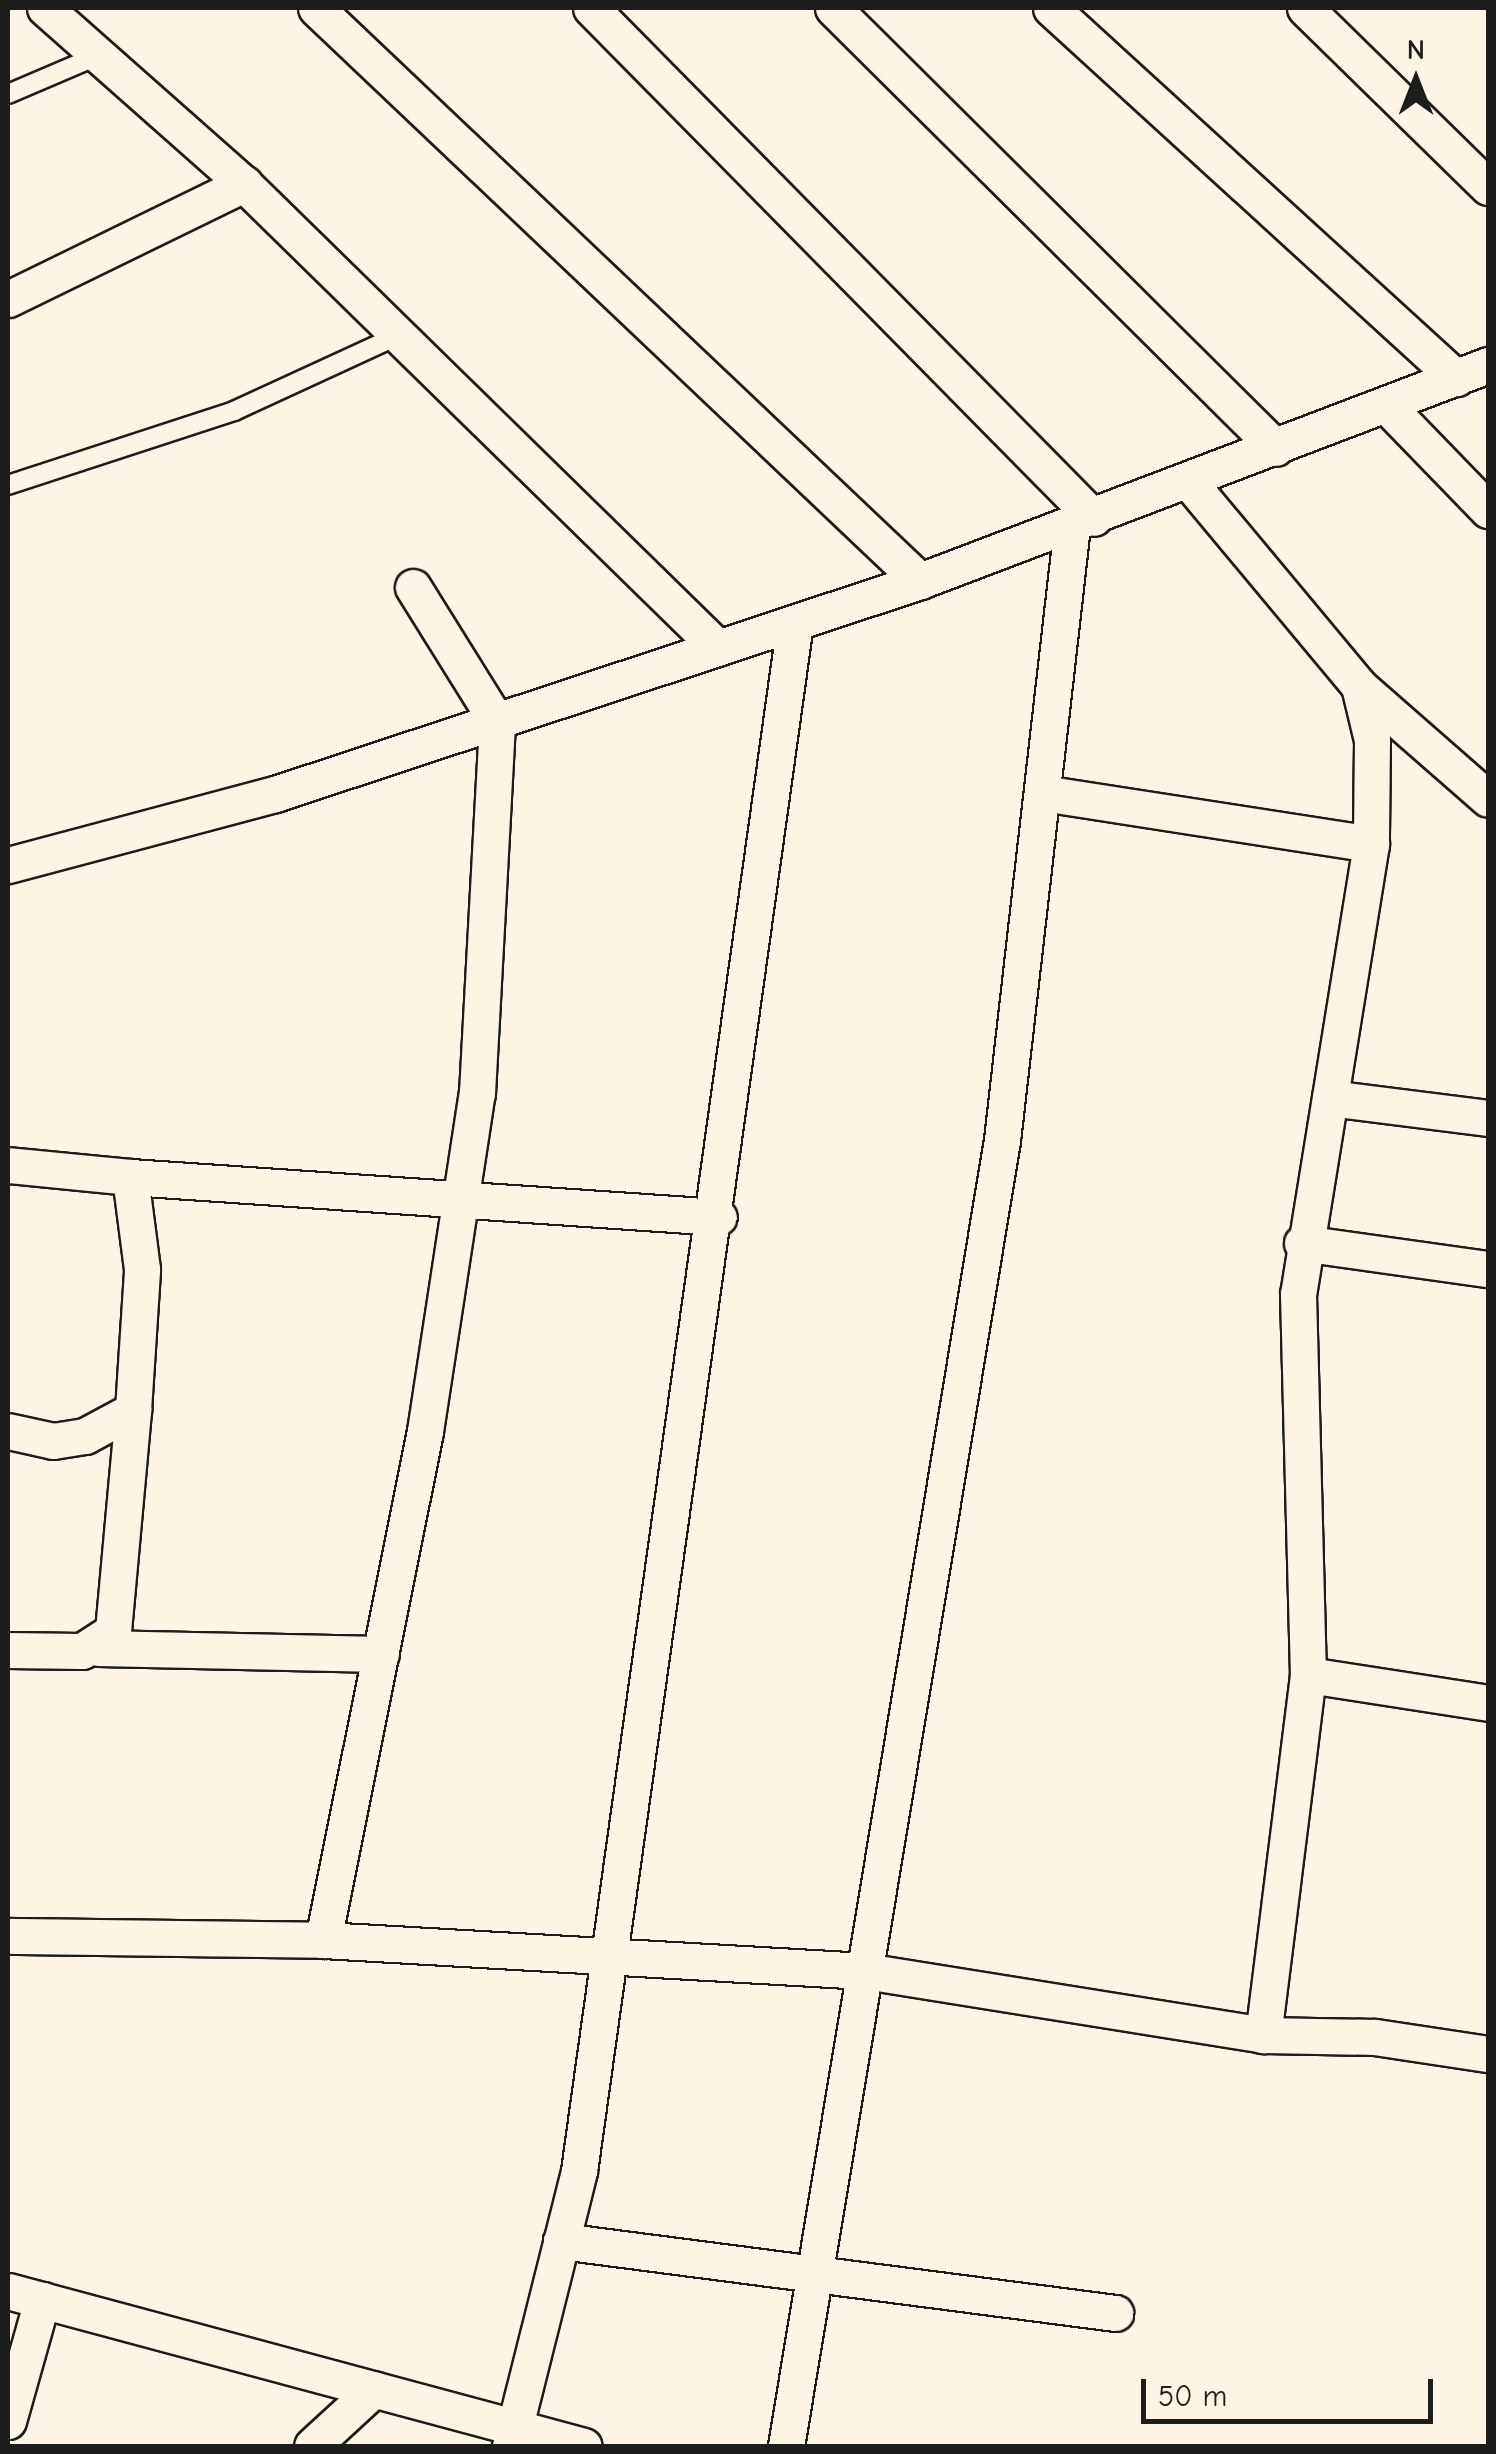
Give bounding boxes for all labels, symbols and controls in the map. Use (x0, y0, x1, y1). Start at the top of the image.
north arrow (1366, 30, 1466, 130)
text: N (1407, 34, 1425, 66)
scale bar (1146, 2359, 1438, 2421)
text: 50 m (1158, 2379, 1227, 2414)

